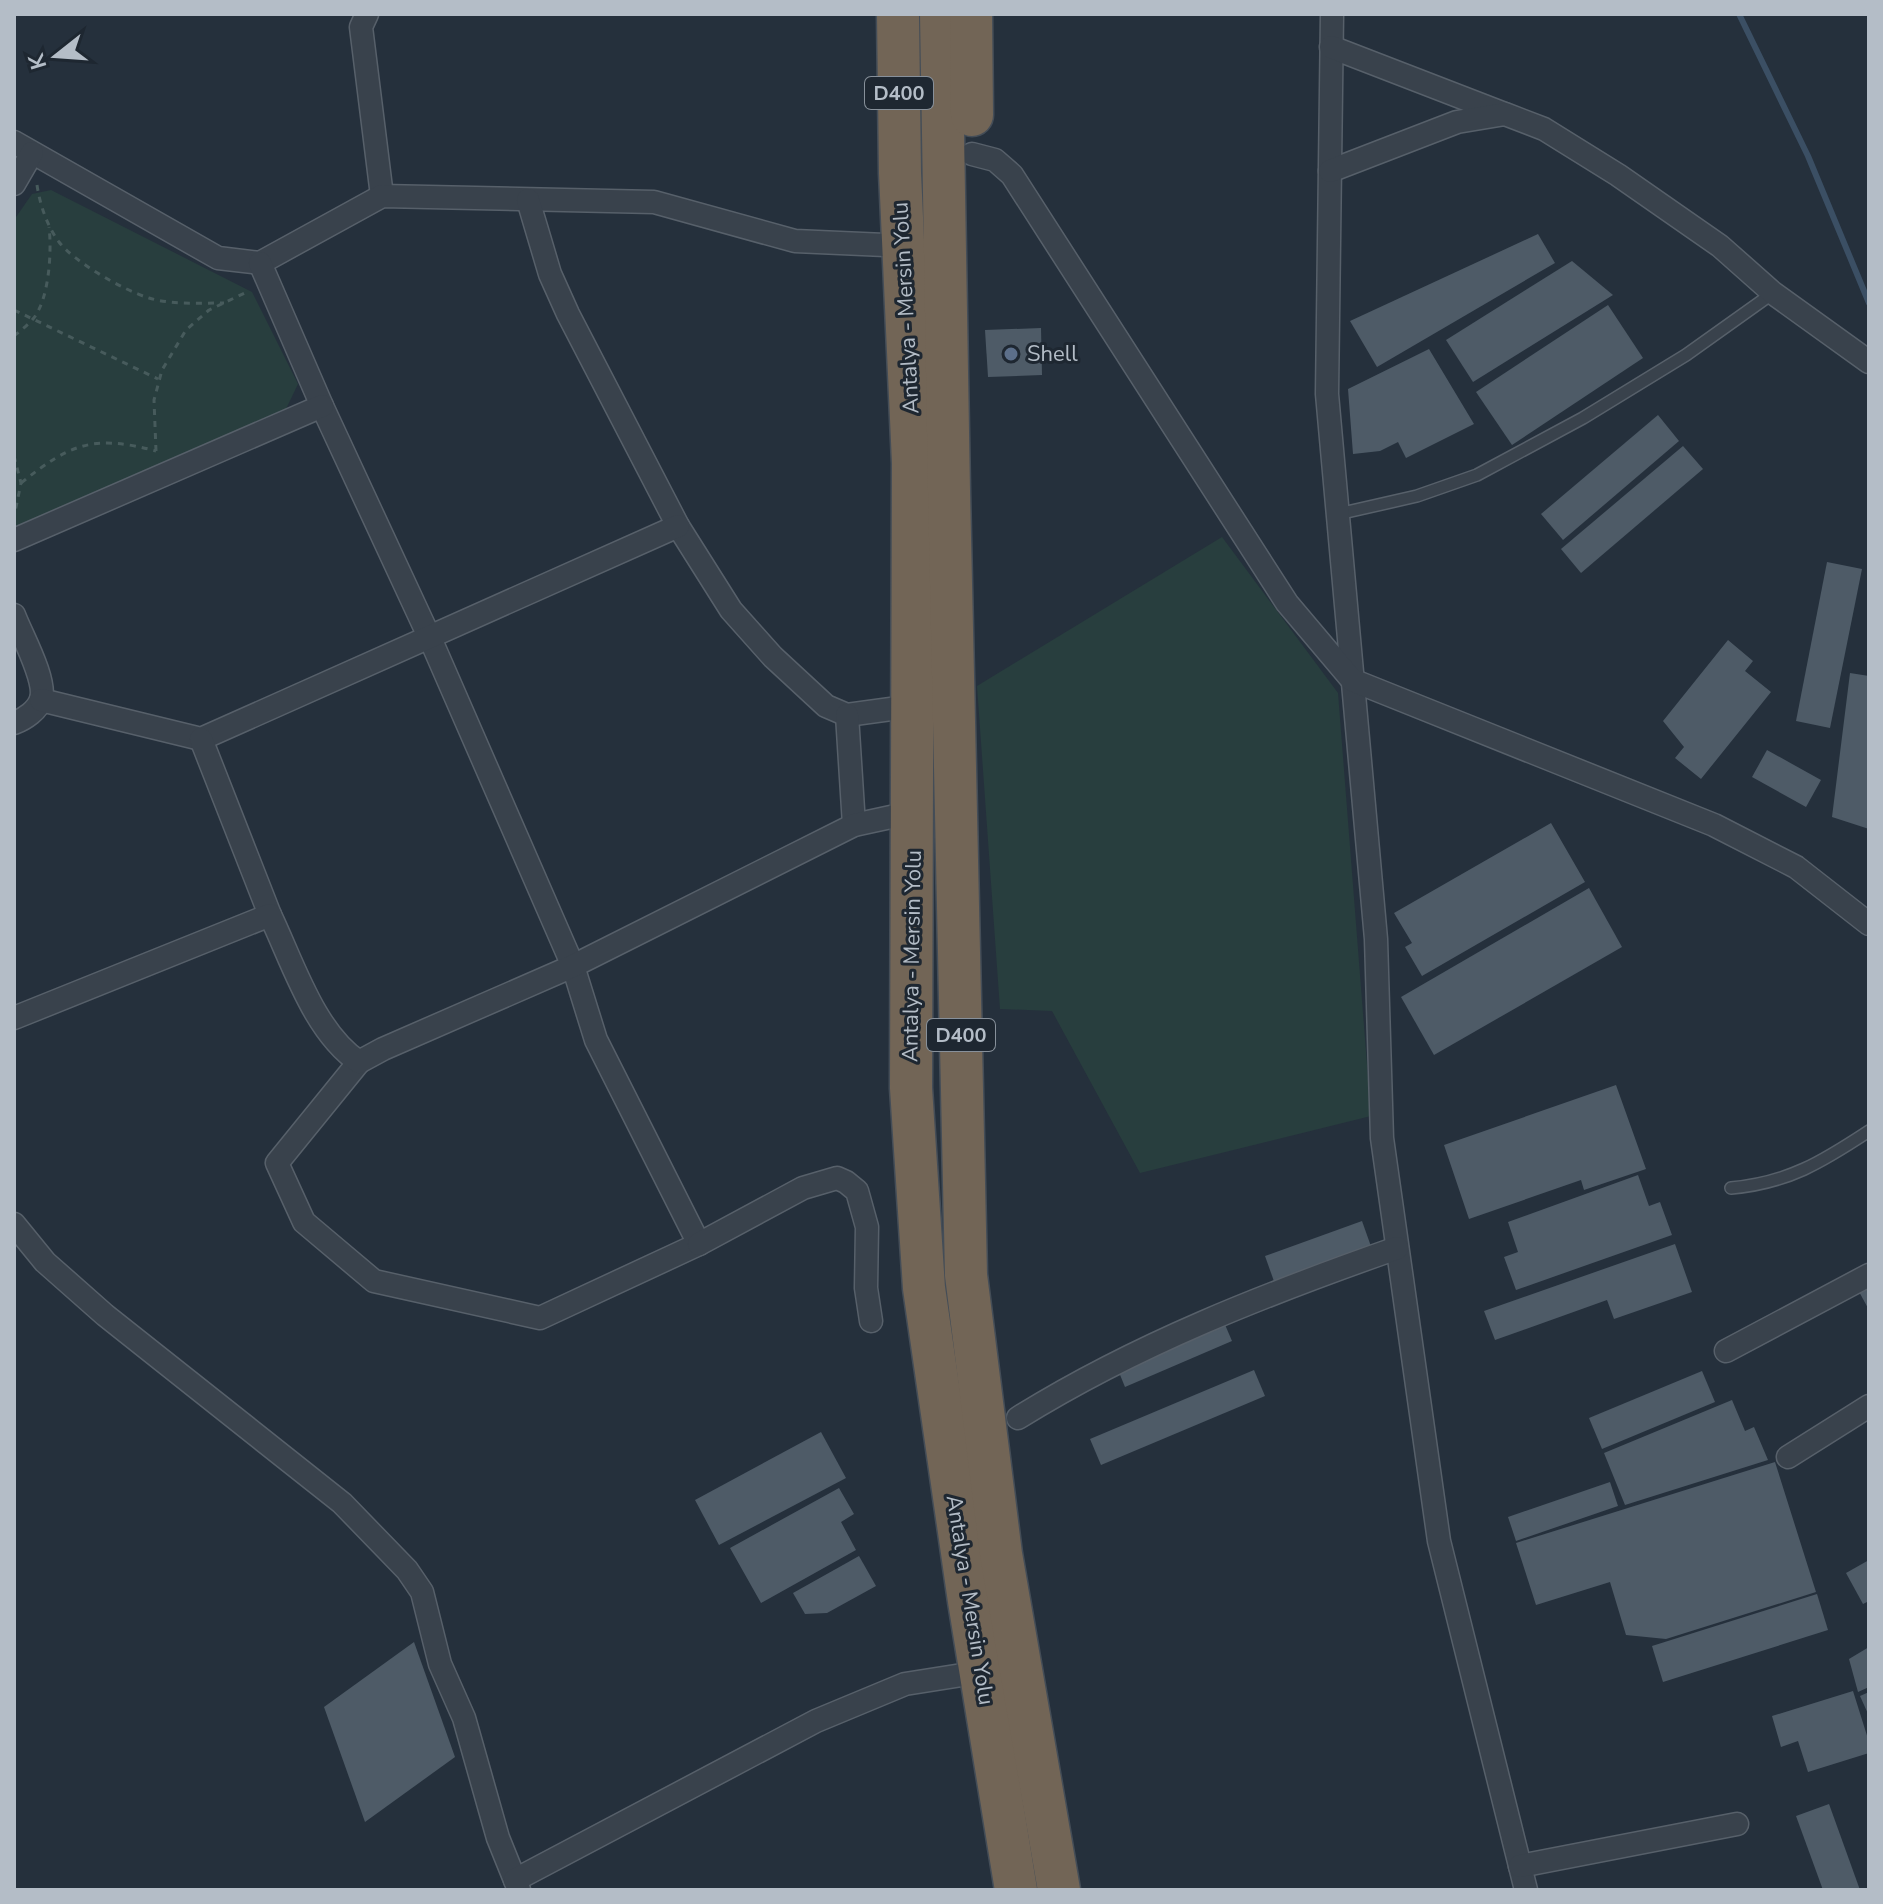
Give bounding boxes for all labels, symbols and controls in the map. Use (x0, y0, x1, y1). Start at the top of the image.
north arrow (16, 16, 96, 96)
text: K (21, 49, 54, 73)
road number: D400 (865, 77, 933, 109)
street label: Antalya - Mersin Yolu (885, 201, 927, 415)
place label: Shell (1027, 339, 1078, 369)
marker: Shell (1002, 345, 1020, 363)
street label: Antalya - Mersin Yolu (895, 850, 929, 1062)
road number: D400 (927, 1019, 995, 1051)
street label: Antalya - Mersin Yolu (939, 1493, 1001, 1707)

